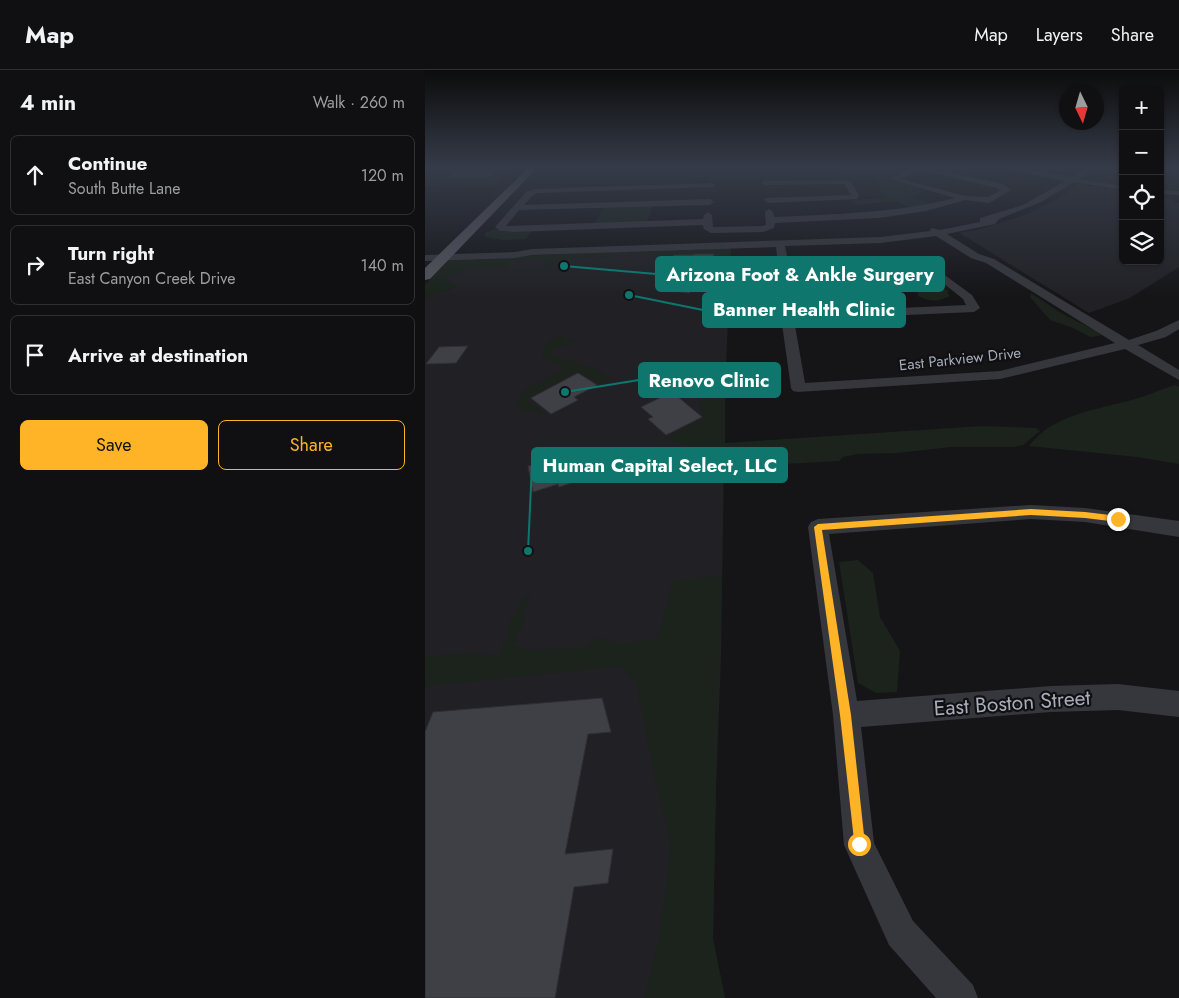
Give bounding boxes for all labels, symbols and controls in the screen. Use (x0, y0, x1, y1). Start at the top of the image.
text: Map (25, 17, 74, 52)
text: Map (974, 22, 1008, 48)
text: Layers (1036, 22, 1083, 48)
text: Share (1111, 22, 1154, 48)
north arrow (1059, 85, 1104, 130)
map controls (1119, 85, 1164, 265)
button: + (1119, 85, 1164, 130)
text: 4 min (20, 88, 76, 118)
text: Walk · 260 m (313, 91, 405, 114)
button: − (1119, 130, 1164, 175)
text: Continue (68, 150, 147, 177)
icon: ahead (21, 161, 49, 189)
text: 120 m (361, 164, 404, 187)
button: locate (1119, 175, 1164, 220)
text: South Butte Lane (68, 177, 181, 200)
button: layers (1119, 220, 1164, 265)
text: Turn right (68, 240, 154, 267)
icon: right (21, 251, 49, 279)
text: 140 m (361, 254, 404, 277)
callout: Arizona Foot & Ankle Surgery (656, 257, 944, 291)
text: Arizona Foot & Ankle Surgery (665, 261, 935, 288)
text: East Canyon Creek Drive (68, 267, 235, 290)
callout: Banner Health Clinic (703, 293, 905, 327)
text: Banner Health Clinic (713, 296, 895, 323)
icon: arrive (21, 341, 49, 369)
text: Arrive at destination (68, 342, 248, 369)
street label: East Parkview Drive (898, 342, 1022, 376)
callout: Renovo Clinic (639, 363, 780, 397)
text: Renovo Clinic (649, 367, 769, 394)
button: Save (20, 420, 208, 470)
button: Share (218, 420, 405, 470)
callout: Human Capital Select, LLC (532, 448, 787, 482)
text: Human Capital Select, LLC (543, 452, 777, 479)
route end (1107, 508, 1130, 531)
street label: East Boston Street (933, 683, 1091, 723)
route start (848, 833, 871, 856)

